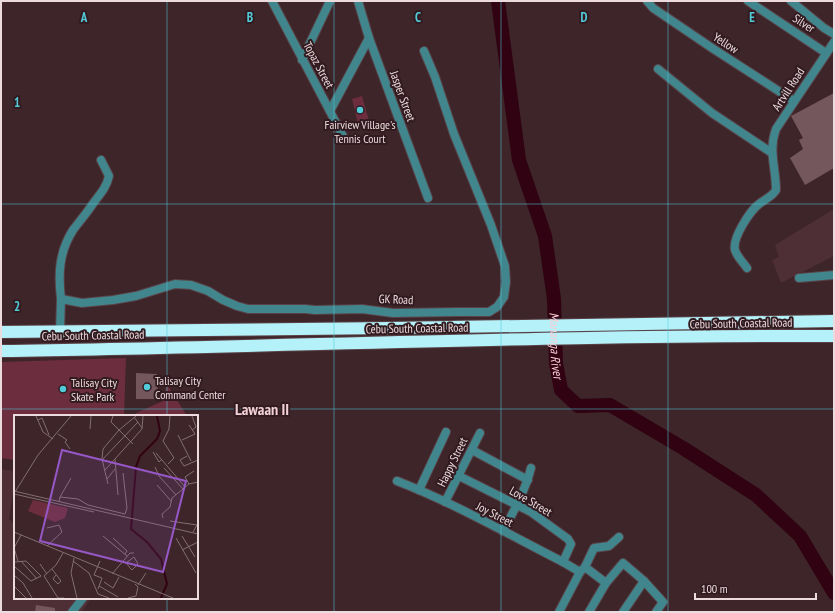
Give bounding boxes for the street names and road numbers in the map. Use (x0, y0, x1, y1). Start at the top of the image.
street label: Silver (790, 10, 819, 36)
street label: Yellow (710, 29, 742, 57)
street label: Topaz Street (300, 39, 338, 92)
street label: Artvill Road (769, 65, 807, 113)
street label: Jasper Street (387, 68, 419, 124)
street label: GK Road (378, 291, 414, 307)
street label: Cebu South Coastal Road (689, 315, 793, 331)
street label: Cebu South Coastal Road (365, 320, 469, 336)
street label: Cebu South Coastal Road (41, 327, 145, 343)
street label: Happy Street (434, 434, 471, 489)
street label: Love Street (507, 483, 555, 519)
street label: Joy Street (473, 498, 517, 530)

